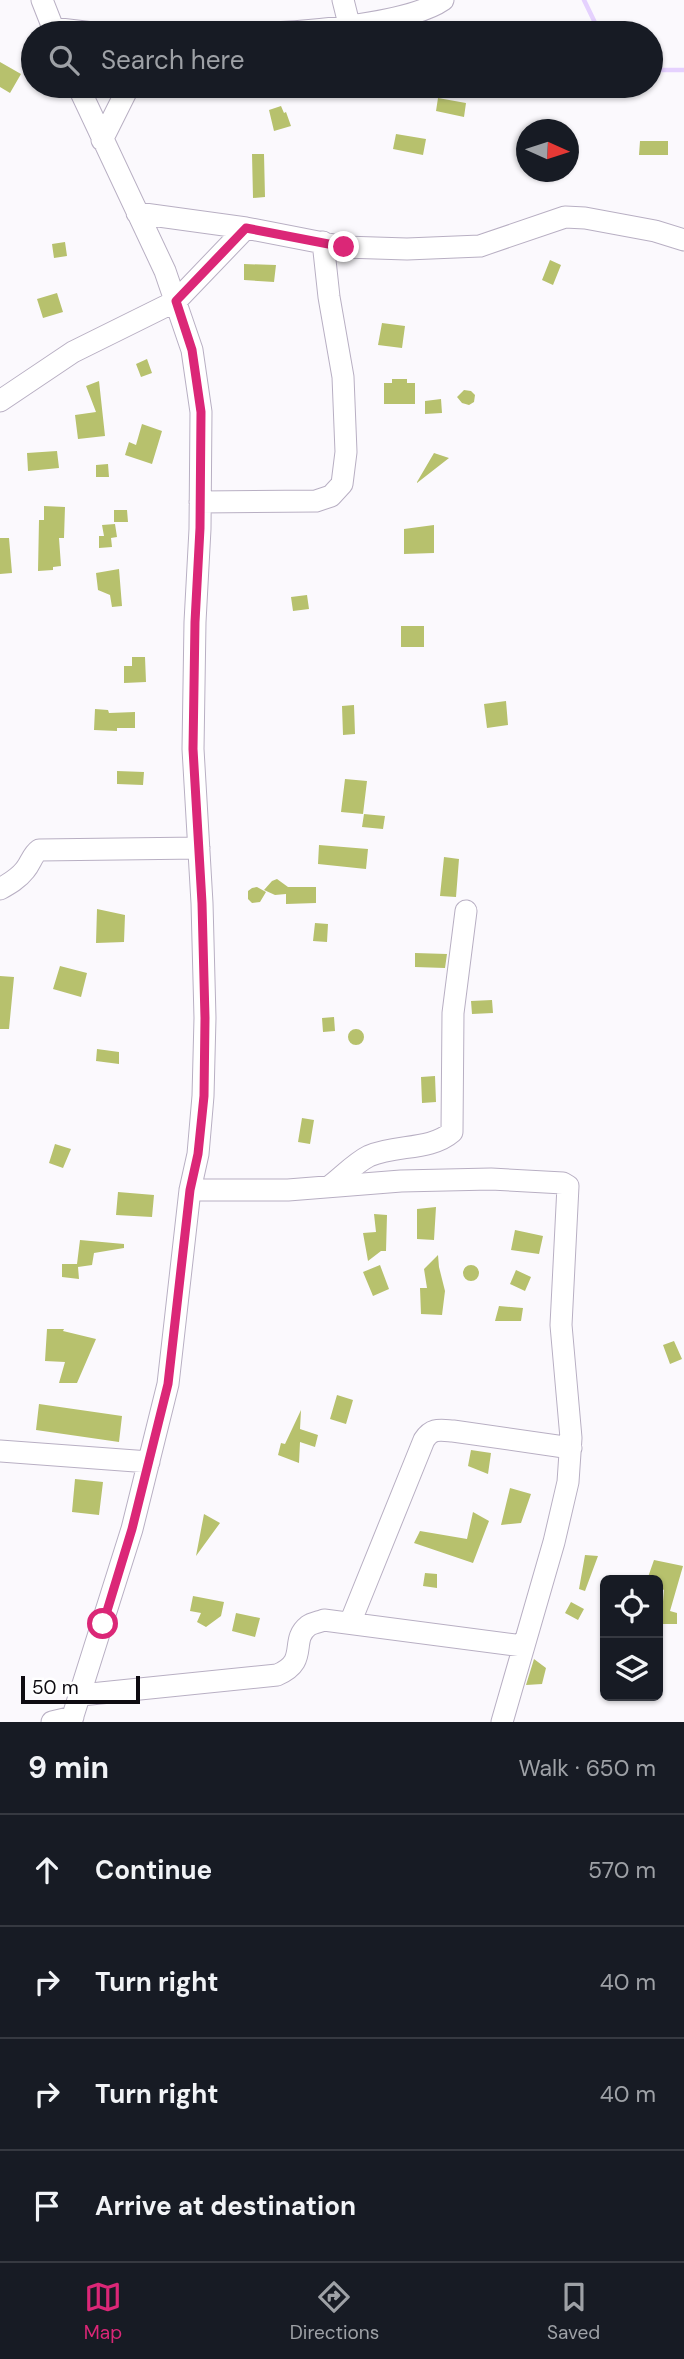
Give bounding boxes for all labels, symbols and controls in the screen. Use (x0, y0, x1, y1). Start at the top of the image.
search box (21, 21, 663, 98)
icon: search (45, 41, 83, 79)
text: Search here (101, 43, 244, 77)
north arrow (516, 119, 579, 182)
route end (328, 231, 359, 262)
map controls (600, 1575, 663, 1701)
button: locate (600, 1575, 663, 1638)
route start (87, 1608, 118, 1639)
button: layers (600, 1638, 663, 1701)
scale bar (21, 1673, 140, 1705)
text: 50 m (32, 1675, 79, 1700)
text: 9 min (28, 1748, 109, 1787)
text: Walk · 650 m (518, 1753, 656, 1783)
icon: ahead (28, 1851, 66, 1889)
text: Continue (95, 1853, 212, 1887)
text: 570 m (588, 1855, 656, 1885)
icon: right (28, 1963, 66, 2001)
text: Turn right (95, 1965, 219, 1999)
text: 40 m (600, 1967, 656, 1997)
icon: right (28, 2075, 66, 2113)
text: Turn right (95, 2077, 219, 2111)
text: 40 m (600, 2079, 656, 2109)
icon: arrive (28, 2187, 66, 2225)
text: Arrive at destination (95, 2189, 356, 2223)
tab: Map (84, 2278, 122, 2345)
tab: Directions (290, 2278, 379, 2345)
tab: Saved (547, 2278, 600, 2345)

